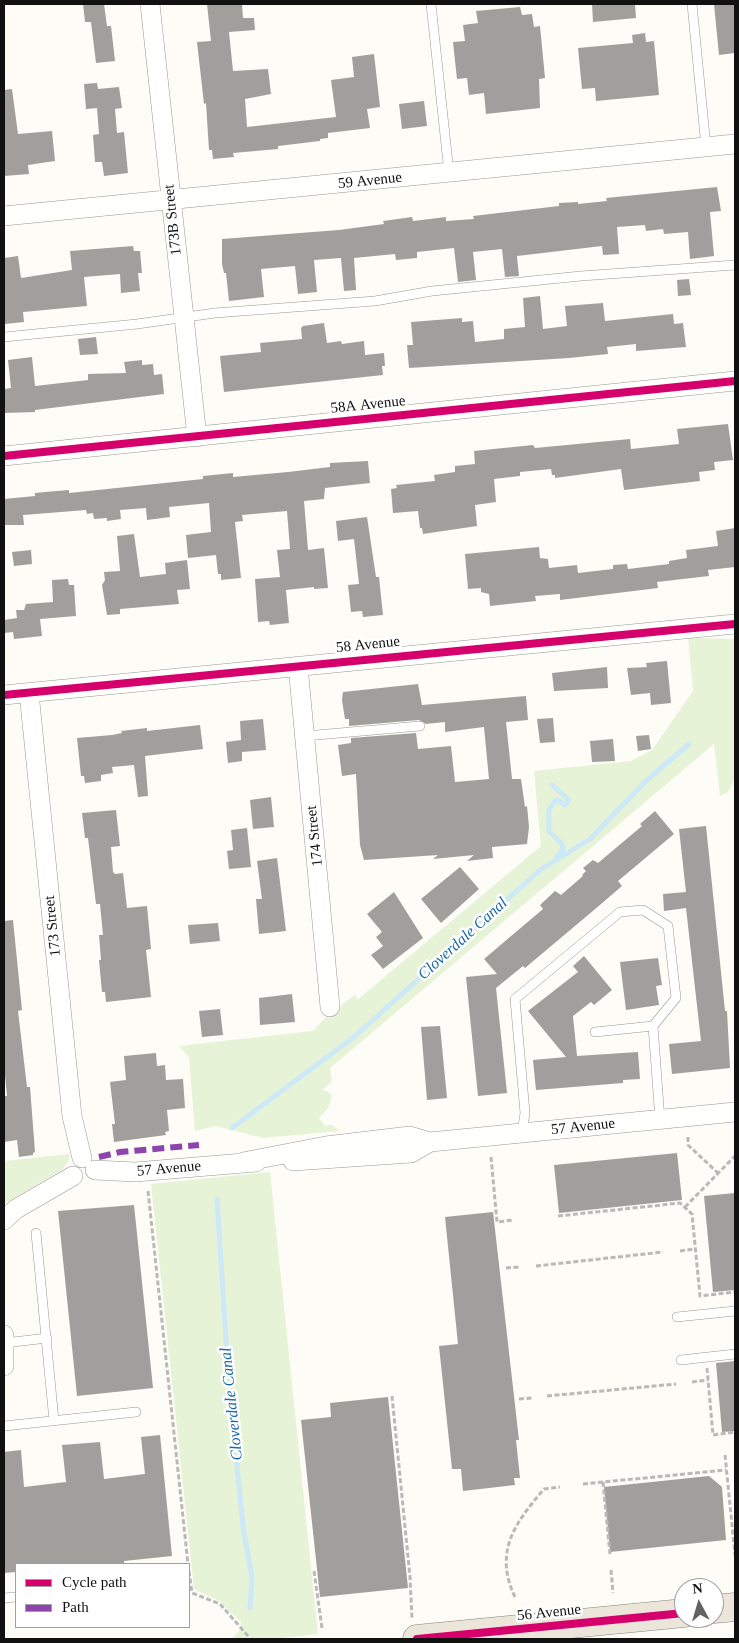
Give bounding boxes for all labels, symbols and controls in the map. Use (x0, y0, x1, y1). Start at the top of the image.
street label: 59 Avenue (337, 169, 403, 193)
street label: 173B Street (160, 184, 186, 256)
street label: 58A Avenue (330, 392, 406, 418)
street label: 58 Avenue (335, 633, 401, 657)
street label: 174 Street (303, 805, 327, 867)
water label: Cloverdale Canal (414, 894, 512, 984)
street label: 173 Street (41, 895, 65, 957)
street label: 57 Avenue (550, 1115, 616, 1139)
street label: 57 Avenue (136, 1157, 202, 1181)
water label: Cloverdale Canal (217, 1346, 247, 1462)
legend (15, 1563, 190, 1628)
text: Cycle path (62, 1574, 127, 1590)
north arrow (674, 1578, 724, 1628)
text: N (692, 1581, 703, 1597)
text: Path (62, 1599, 89, 1615)
street label: 56 Avenue (516, 1601, 582, 1625)

